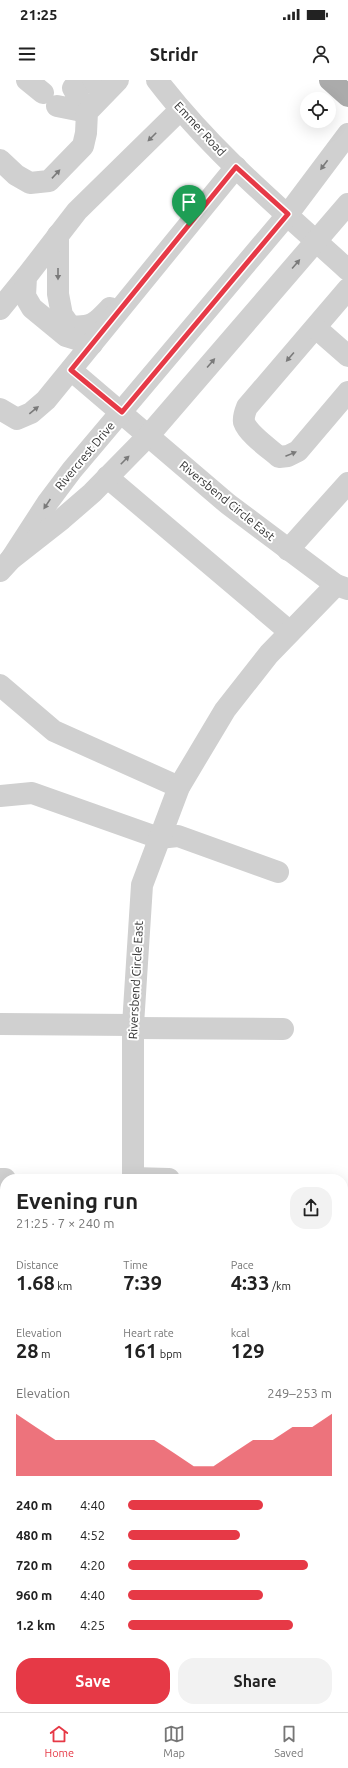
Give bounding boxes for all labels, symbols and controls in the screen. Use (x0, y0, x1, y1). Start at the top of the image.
text: 21:25 (20, 6, 58, 23)
icon: menu (16, 43, 38, 65)
icon: person (310, 43, 332, 65)
text: Stridr (150, 44, 198, 64)
map controls (300, 92, 336, 128)
button: locate (300, 92, 336, 128)
street label: Emmer Road (172, 99, 229, 158)
one-way arrow (147, 132, 157, 142)
one-way arrow (320, 160, 328, 171)
one-way arrow (51, 170, 60, 179)
pin (172, 185, 206, 226)
icon: arrive (178, 191, 200, 213)
one-way arrow (291, 259, 300, 269)
one-way arrow (55, 268, 61, 281)
one-way arrow (286, 352, 295, 362)
one-way arrow (207, 357, 216, 368)
one-way arrow (29, 406, 39, 414)
street label: Rivercrest Drive (52, 419, 117, 492)
one-way arrow (285, 450, 297, 456)
one-way arrow (120, 455, 130, 465)
street label: Riversbend Circle East (177, 458, 278, 543)
one-way arrow (43, 499, 51, 509)
street label: Riversbend Circle East (126, 920, 145, 1040)
button: share (290, 1187, 332, 1229)
text: Evening run (16, 1188, 138, 1213)
text: 21:25 · 7 × 240 m (16, 1216, 115, 1230)
text: Distance (16, 1259, 59, 1271)
text: Time (123, 1259, 148, 1271)
text: Pace (231, 1259, 254, 1271)
text: 1.68 (16, 1271, 55, 1294)
text: 7:39 (123, 1271, 162, 1294)
text: 4:33 (231, 1271, 269, 1294)
text: km (55, 1280, 72, 1292)
text: /km (269, 1280, 291, 1292)
text: Elevation (16, 1327, 62, 1339)
text: Heart rate (123, 1327, 174, 1339)
text: kcal (231, 1327, 250, 1339)
text: 28 (16, 1339, 39, 1362)
text: 161 (123, 1339, 157, 1362)
text: 129 (231, 1339, 265, 1362)
text: m (39, 1348, 51, 1360)
text: bpm (157, 1348, 182, 1360)
text: Elevation (16, 1386, 70, 1400)
text: 249–253 m (267, 1386, 332, 1400)
text: 240 m (16, 1498, 52, 1512)
text: 4:40 (80, 1498, 105, 1512)
text: 480 m (16, 1528, 52, 1542)
text: 4:52 (80, 1528, 105, 1542)
text: 720 m (16, 1558, 52, 1572)
text: 4:20 (80, 1558, 105, 1572)
text: 960 m (16, 1588, 52, 1602)
text: 4:40 (80, 1588, 105, 1602)
text: 1.2 km (16, 1618, 55, 1632)
text: 4:25 (80, 1618, 105, 1632)
button: Save (16, 1658, 170, 1704)
button: Share (178, 1658, 332, 1704)
tab: Home (45, 1723, 74, 1759)
tab: Map (163, 1723, 185, 1759)
tab: Saved (274, 1723, 303, 1759)

